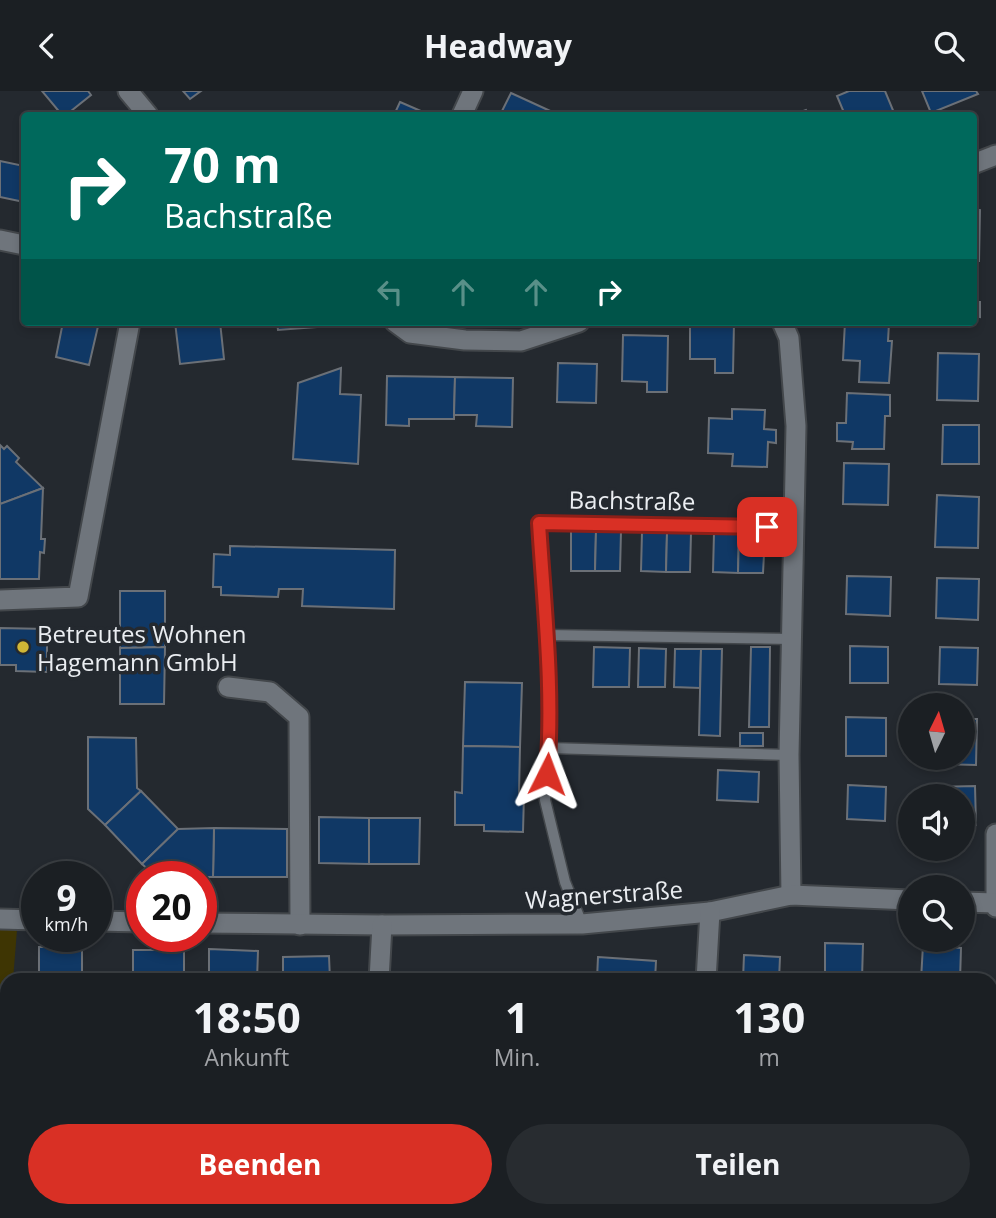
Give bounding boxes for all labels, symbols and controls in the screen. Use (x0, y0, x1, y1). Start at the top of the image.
text: Headway (424, 24, 572, 67)
icon: back (28, 27, 66, 65)
icon: search (930, 27, 968, 65)
text: 70 m (164, 131, 281, 197)
icon: right (49, 140, 140, 231)
text: Bachstraße (164, 194, 333, 237)
icon: left (371, 273, 409, 311)
icon: ahead (444, 273, 482, 311)
icon: ahead (517, 273, 555, 311)
icon: right (590, 273, 628, 311)
street label: Bachstraße (568, 482, 696, 518)
pin (737, 497, 797, 557)
icon: arrive (748, 508, 786, 546)
place label: Betreutes Wohnen Hagemann GmbH (37, 617, 246, 678)
marker: Betreutes Wohnen Hagemann GmbH (15, 639, 31, 655)
north arrow (898, 693, 975, 770)
map controls (898, 693, 975, 952)
position arrow (510, 737, 584, 811)
button: sound (898, 784, 975, 861)
speed limit sign: 20 (126, 861, 217, 952)
street label: Wagnerstraße (524, 872, 684, 916)
text: 9 (56, 874, 77, 921)
button: search (898, 875, 975, 952)
text: km/h (45, 912, 88, 936)
text: 18:50 (193, 988, 301, 1045)
text: 1 (505, 988, 529, 1045)
text: 130 (733, 988, 805, 1045)
text: Ankunft (204, 1041, 289, 1073)
text: Min. (494, 1041, 540, 1073)
text: m (759, 1041, 780, 1073)
button: Beenden (28, 1124, 492, 1204)
button: Teilen (506, 1124, 970, 1204)

